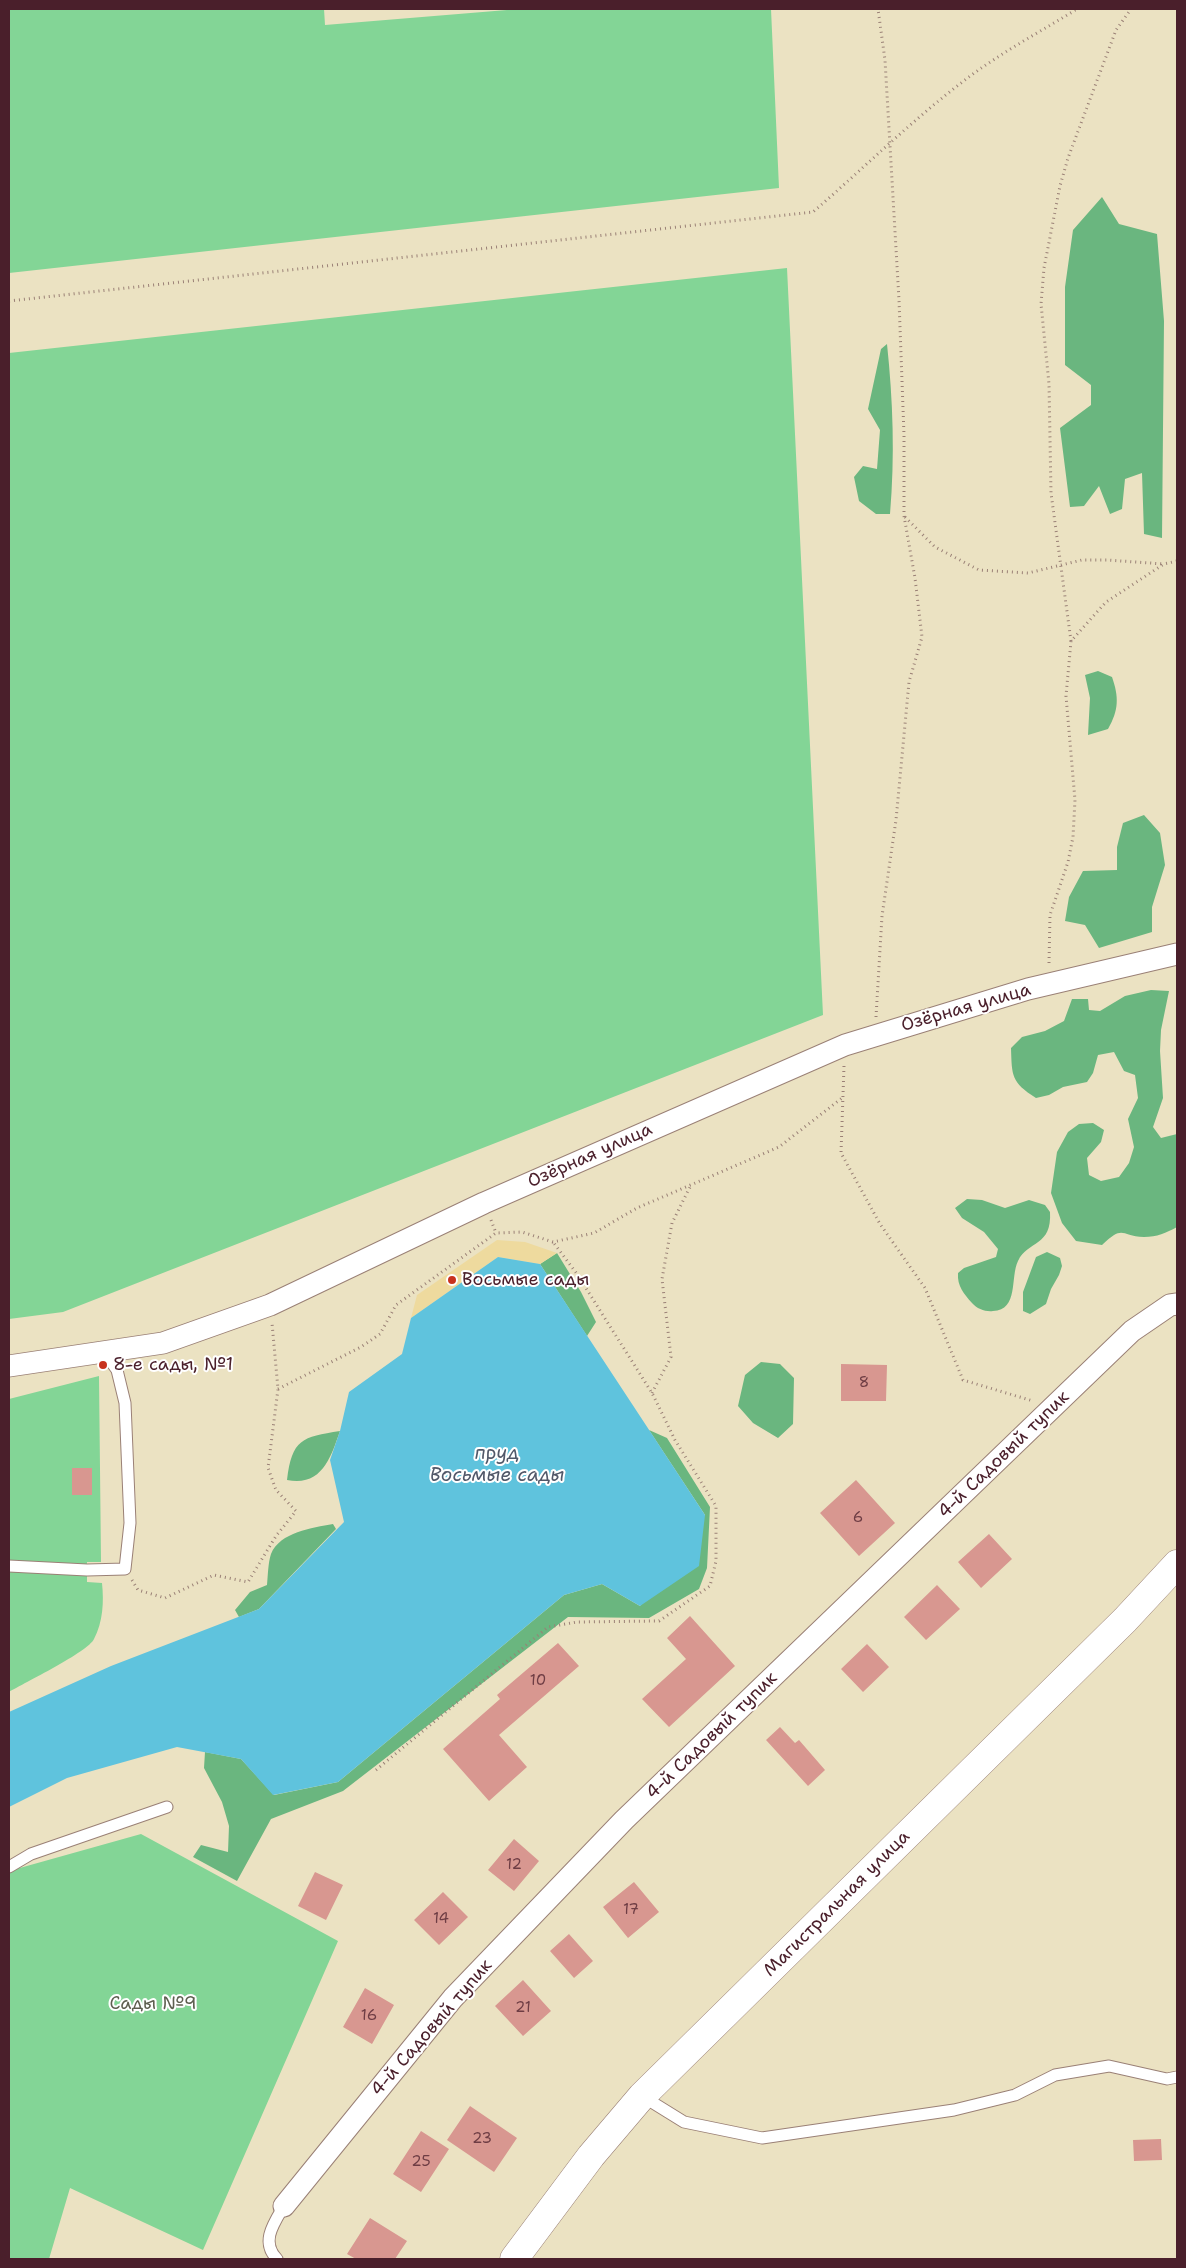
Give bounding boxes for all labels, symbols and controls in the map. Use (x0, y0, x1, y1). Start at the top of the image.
street label: Озёрная улица (899, 979, 1033, 1037)
street label: Озёрная улица (524, 1119, 656, 1193)
place label: Восьмые сады (462, 1269, 589, 1291)
marker: Восьмые сады (446, 1274, 458, 1286)
place label: 8-е сады, №1 (113, 1354, 233, 1376)
marker: 8-е сады, №1 (97, 1359, 109, 1371)
house number: 8 (859, 1374, 869, 1392)
street label: 4-й Садовый тупик (934, 1387, 1074, 1523)
water label: пруд Восьмые сады (430, 1443, 564, 1487)
house number: 6 (853, 1509, 863, 1527)
street label: 4-й Садовый тупик (642, 1668, 782, 1804)
house number: 10 (530, 1672, 546, 1690)
street label: Магистральная улица (759, 1826, 915, 1982)
house number: 12 (506, 1856, 522, 1874)
house number: 17 (623, 1901, 639, 1919)
house number: 14 (433, 1910, 449, 1928)
street label: 4-й Садовый тупик (367, 1955, 497, 2101)
park label: Сады №9 (109, 1993, 197, 2015)
house number: 21 (515, 1999, 531, 2017)
house number: 16 (361, 2007, 377, 2025)
house number: 23 (472, 2130, 492, 2148)
house number: 25 (411, 2153, 431, 2171)

